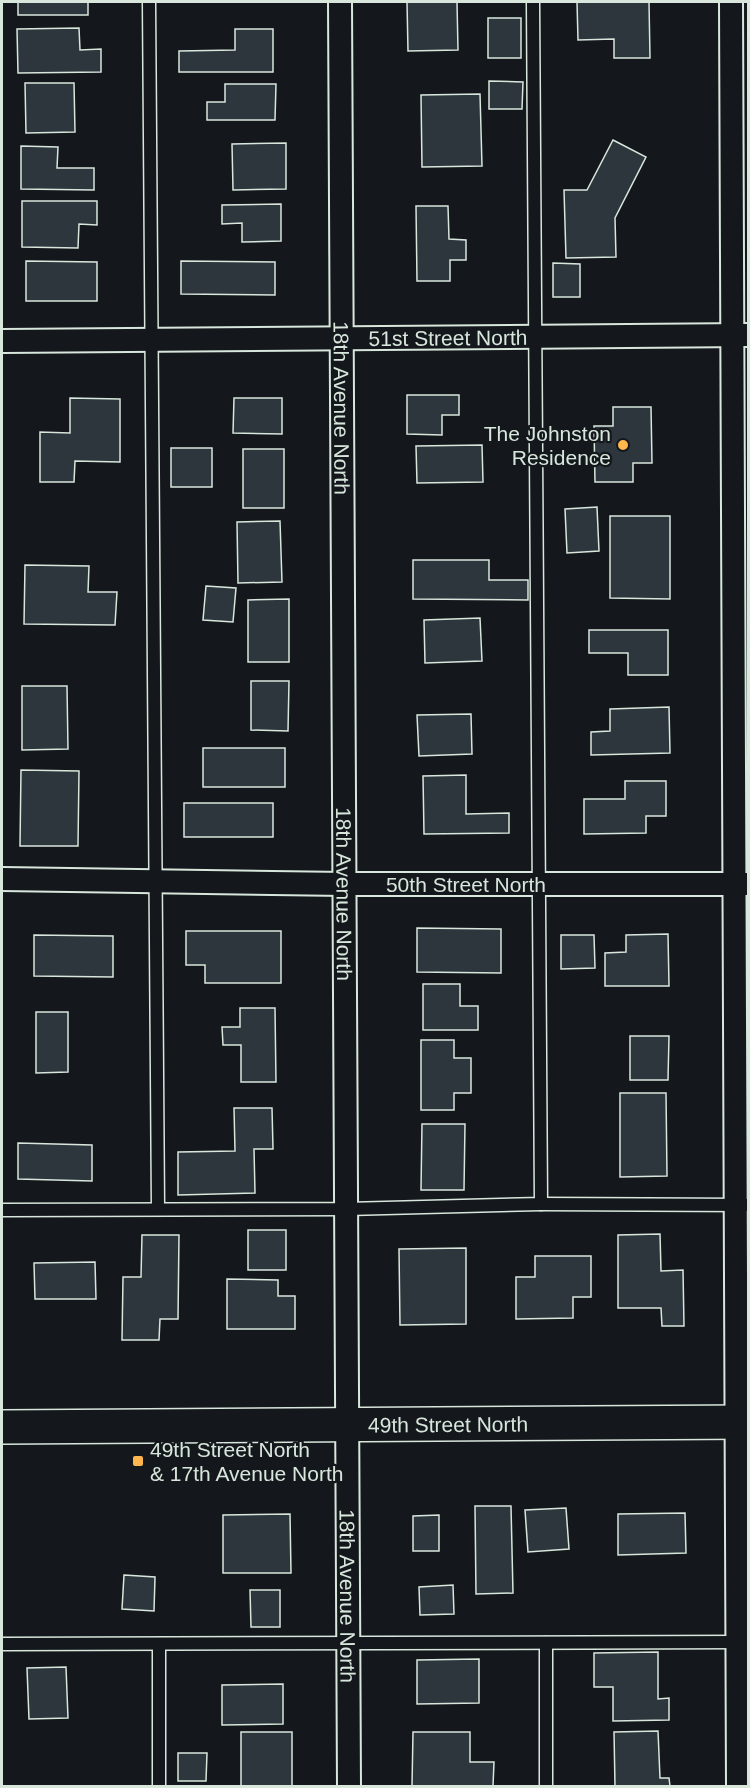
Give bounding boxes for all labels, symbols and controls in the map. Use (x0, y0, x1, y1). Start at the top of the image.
street label: 18th Avenue North (330, 321, 354, 495)
street label: 51st Street North (368, 325, 528, 350)
place label: The Johnston Residence (484, 422, 611, 469)
marker: The Johnston Residence (616, 438, 630, 452)
street label: 18th Avenue North (333, 807, 356, 981)
street label: 50th Street North (386, 873, 546, 896)
street label: 49th Street North (368, 1412, 528, 1436)
place label: 49th Street North & 17th Avenue North (150, 1438, 343, 1485)
marker: 49th Street North & 17th Avenue North (131, 1454, 145, 1468)
street label: 18th Avenue North (336, 1509, 360, 1683)

